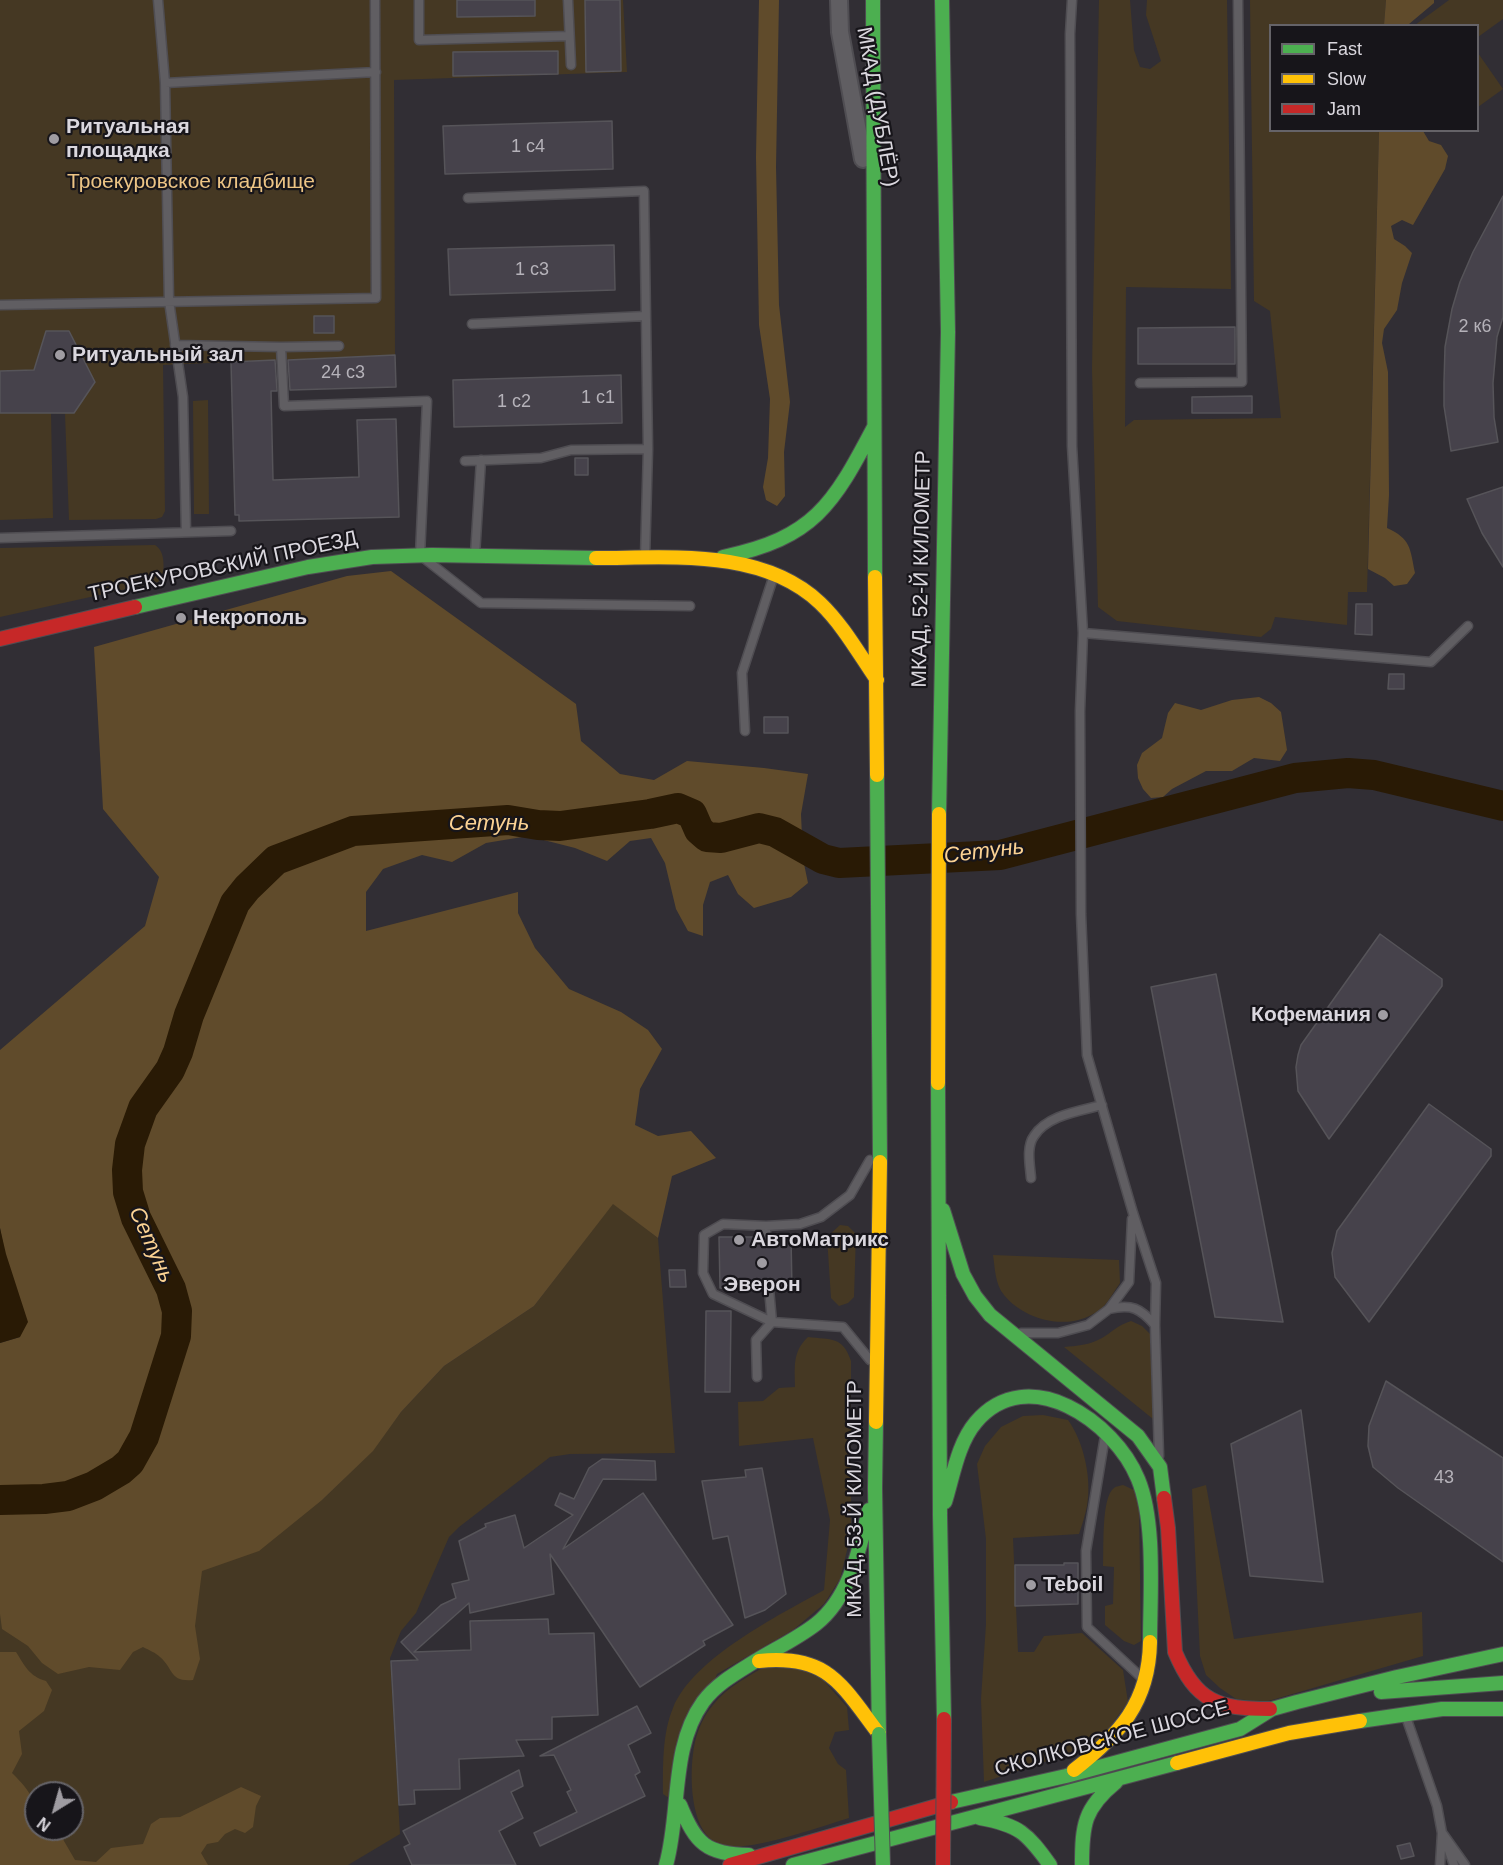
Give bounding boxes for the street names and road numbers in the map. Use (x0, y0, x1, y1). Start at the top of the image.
street label: МКАД (ДУБЛЁР) (851, 25, 903, 189)
street label: МКАД, 52-Й КИЛОМЕТР (907, 450, 937, 688)
street label: ТРОЕКУРОВСКИЙ ПРОЕЗД (86, 526, 360, 608)
street label: МКАД, 53-Й КИЛОМЕТР (842, 1380, 868, 1618)
street label: СКОЛКОВСКОЕ ШОССЕ (992, 1696, 1232, 1782)

